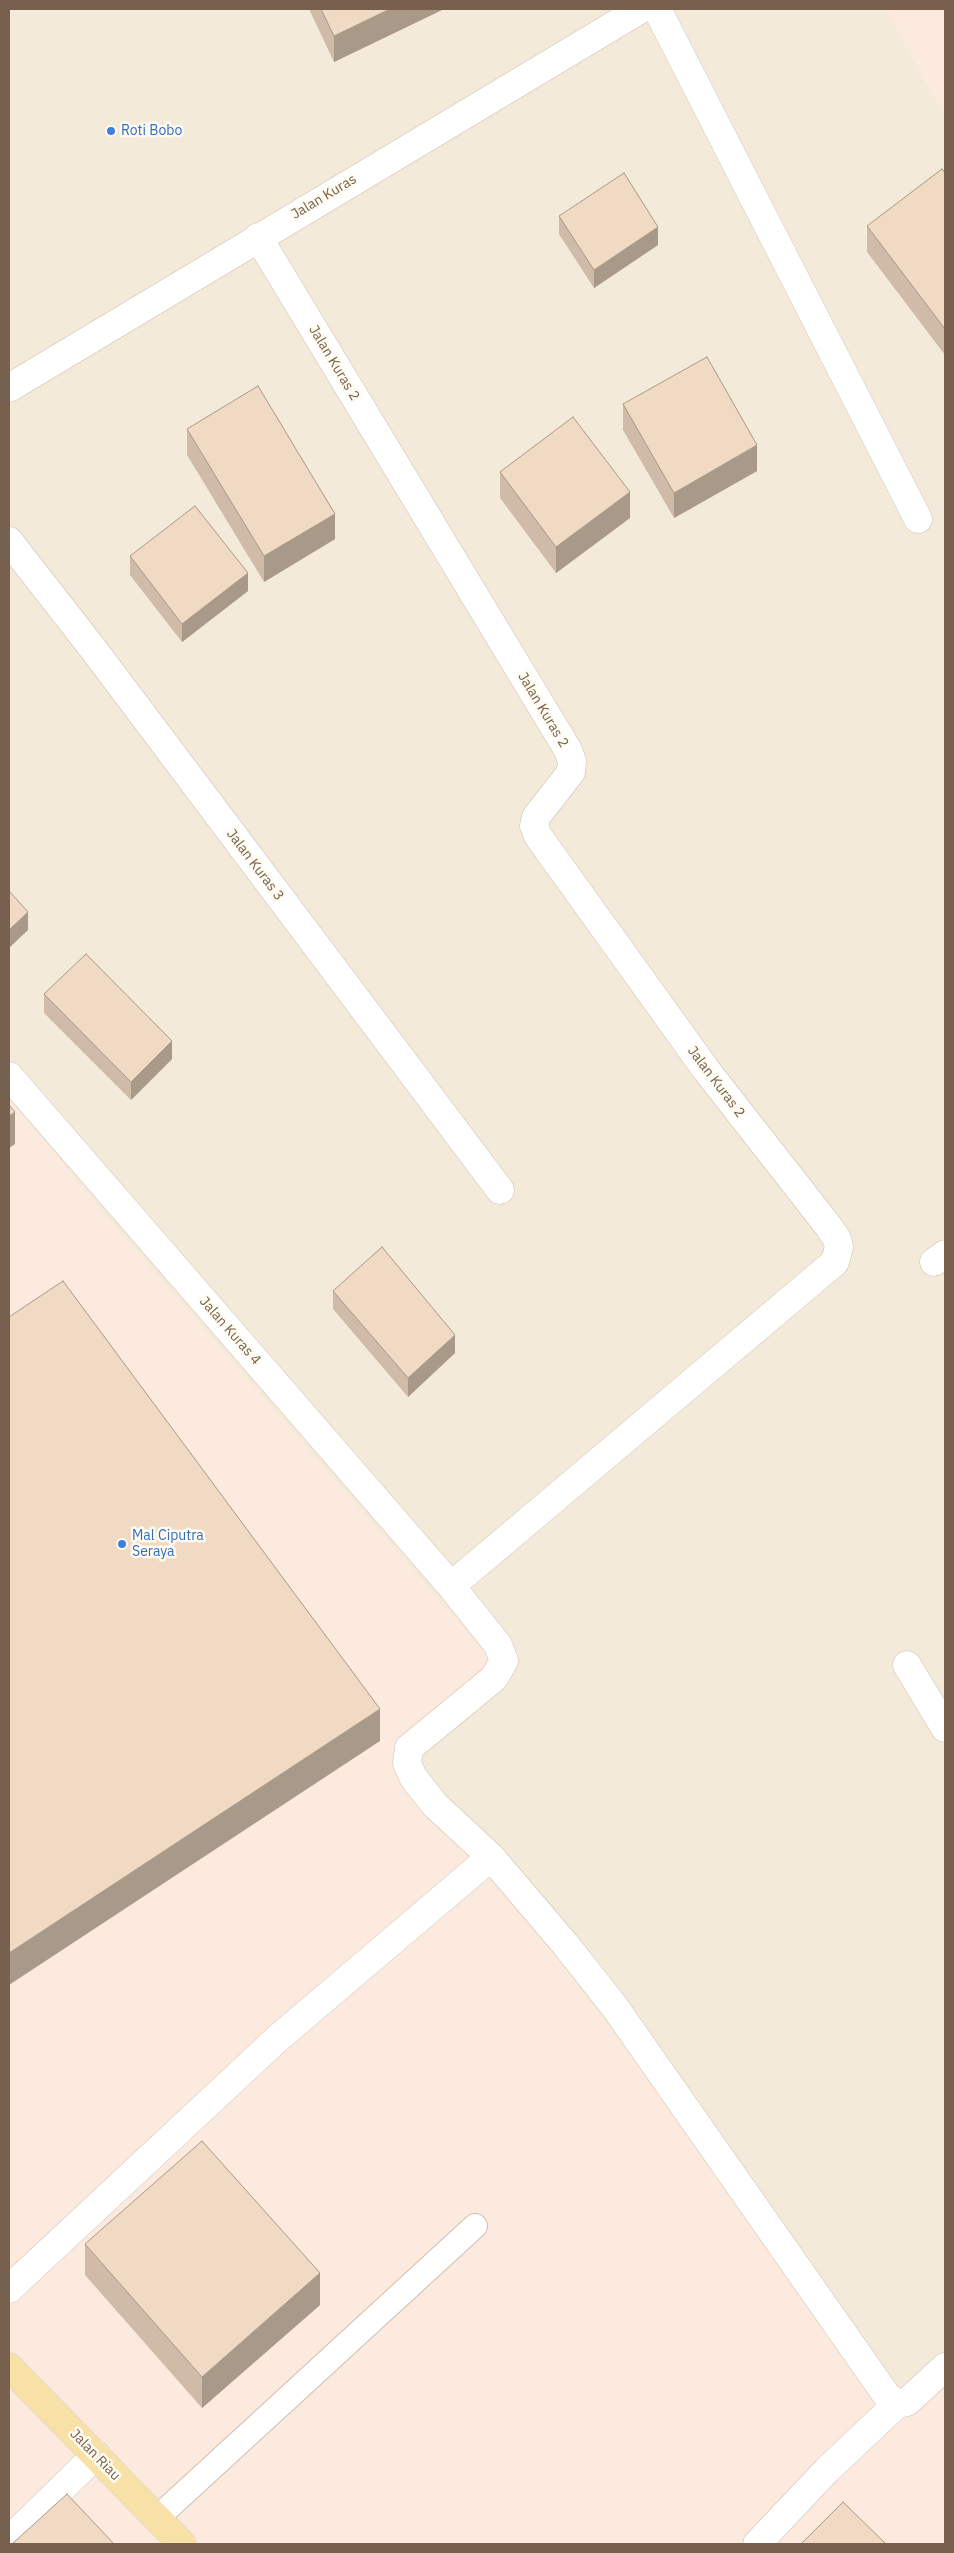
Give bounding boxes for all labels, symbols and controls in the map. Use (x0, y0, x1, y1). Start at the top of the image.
place label: Roti Bobo (121, 123, 182, 139)
marker: Roti Bobo (105, 125, 117, 137)
street label: Jalan Kuras (288, 171, 360, 223)
street label: Jalan Kuras 2 (305, 322, 363, 404)
street label: Jalan Kuras 2 (514, 669, 572, 751)
street label: Jalan Kuras 3 (223, 826, 287, 904)
street label: Jalan Kuras 2 (684, 1043, 748, 1121)
street label: Jalan Kuras 4 (196, 1293, 264, 1369)
place label: Mal Ciputra Seraya (132, 1528, 204, 1560)
marker: Mal Ciputra Seraya (116, 1538, 128, 1550)
street label: Jalan Riau (66, 2426, 124, 2484)

